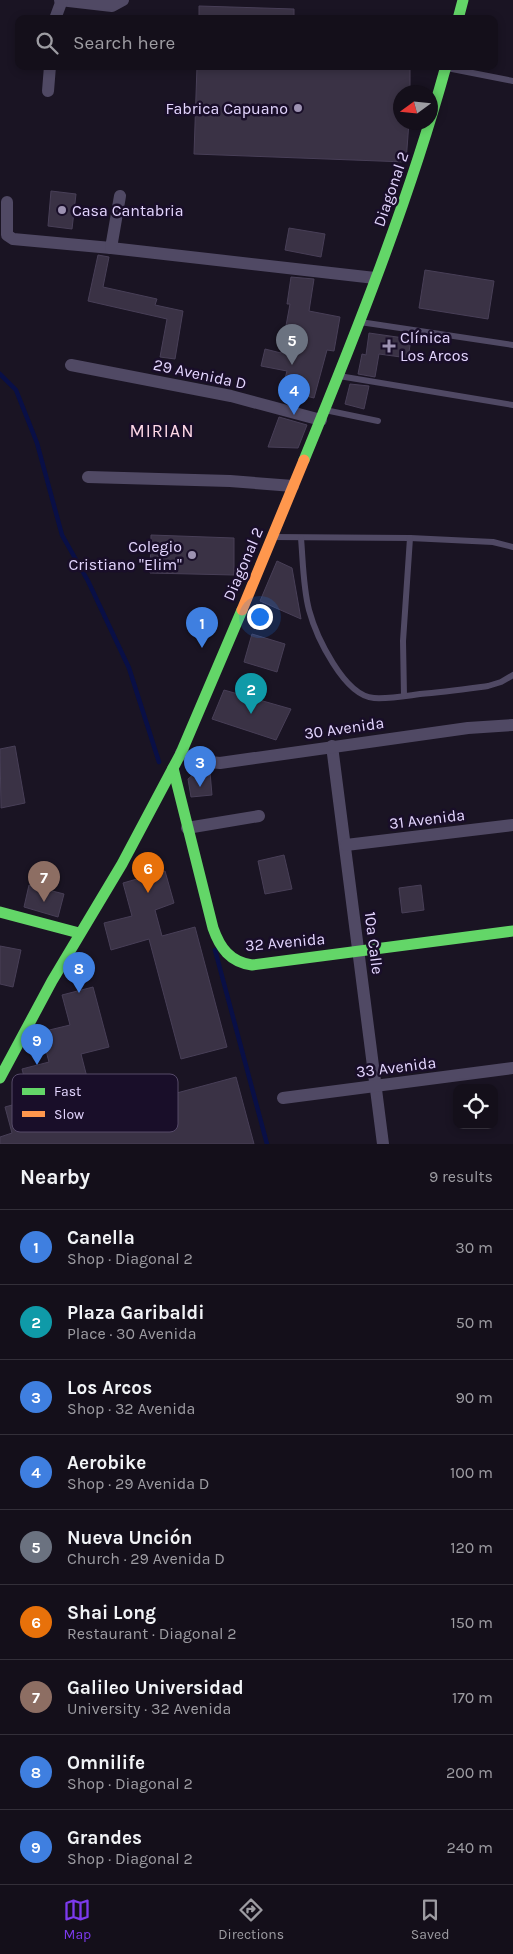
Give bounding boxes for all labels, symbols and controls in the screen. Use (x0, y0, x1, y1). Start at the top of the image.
search box (15, 15, 498, 70)
icon: search (33, 29, 61, 57)
text: Search here (73, 32, 175, 54)
north arrow (393, 85, 438, 130)
place label: Fabrica Capuano (165, 99, 288, 118)
marker: Fabrica Capuano (292, 102, 304, 114)
street label: Diagonal 2 (369, 149, 413, 229)
place label: Casa Cantabria (72, 201, 184, 220)
marker: Casa Cantabria (56, 204, 68, 216)
pin: 5 (276, 324, 308, 365)
place label: Clínica Los Arcos (400, 328, 469, 365)
marker: Clínica Los Arcos (382, 339, 396, 353)
street label: 29 Avenida D (152, 355, 248, 393)
pin: 4 (278, 374, 310, 415)
district label: MIRIAN (129, 420, 195, 442)
street label: Diagonal 2 (219, 524, 267, 604)
place label: Colegio Cristiano "Elim" (68, 537, 182, 574)
marker: Colegio Cristiano "Elim" (186, 549, 198, 561)
your location (247, 604, 273, 630)
pin: 1 (186, 607, 218, 648)
pin: 2 (235, 673, 267, 714)
street label: 30 Avenida (303, 713, 385, 743)
pin: 3 (184, 746, 216, 787)
street label: 31 Avenida (388, 805, 466, 833)
pin: 6 (132, 852, 164, 893)
pin: 7 (28, 861, 60, 902)
street label: 10a Calle (361, 910, 387, 976)
street label: 32 Avenida (244, 929, 326, 955)
pin: 8 (63, 952, 95, 993)
pin: 9 (21, 1024, 53, 1065)
street label: 33 Avenida (355, 1053, 437, 1081)
legend (12, 1074, 178, 1132)
text: Fast (54, 1083, 81, 1100)
map controls (453, 1084, 498, 1129)
button: locate (453, 1084, 498, 1129)
text: Slow (54, 1106, 84, 1123)
text: Nearby (20, 1165, 90, 1189)
text: 9 results (429, 1167, 493, 1186)
text: Canella (67, 1227, 135, 1249)
text: 1 (33, 1238, 39, 1257)
text: 30 m (455, 1238, 493, 1257)
text: Shop · Diagonal 2 (67, 1249, 193, 1268)
text: Plaza Garibaldi (67, 1302, 204, 1324)
text: 2 (31, 1313, 41, 1332)
text: 50 m (456, 1313, 493, 1332)
text: Place · 30 Avenida (67, 1324, 197, 1343)
text: Los Arcos (67, 1377, 152, 1399)
text: 3 (31, 1388, 41, 1407)
text: 90 m (455, 1388, 493, 1407)
text: Shop · 32 Avenida (67, 1399, 195, 1418)
text: Aerobike (67, 1452, 146, 1474)
text: 4 (31, 1463, 41, 1482)
text: 100 m (450, 1463, 493, 1482)
text: Shop · 29 Avenida D (67, 1474, 209, 1493)
text: Nueva Unción (67, 1527, 192, 1549)
text: 5 (31, 1538, 41, 1557)
text: 120 m (450, 1538, 493, 1557)
text: Church · 29 Avenida D (67, 1549, 225, 1568)
text: Shai Long (67, 1602, 156, 1624)
text: 6 (31, 1613, 41, 1632)
text: 150 m (450, 1613, 493, 1632)
text: Restaurant · Diagonal 2 (67, 1624, 237, 1643)
text: Galileo Universidad (67, 1677, 244, 1699)
text: 7 (32, 1688, 40, 1707)
text: 170 m (452, 1688, 493, 1707)
text: University · 32 Avenida (67, 1699, 231, 1718)
text: Omnilife (67, 1752, 145, 1774)
text: 8 (31, 1763, 41, 1782)
text: 200 m (446, 1763, 493, 1782)
text: Shop · Diagonal 2 (67, 1774, 193, 1793)
text: Grandes (67, 1827, 142, 1849)
text: 9 (31, 1838, 41, 1857)
text: 240 m (447, 1838, 493, 1857)
text: Shop · Diagonal 2 (67, 1849, 193, 1868)
tab: Map (63, 1896, 91, 1943)
tab: Directions (218, 1896, 284, 1943)
tab: Saved (411, 1896, 450, 1943)

